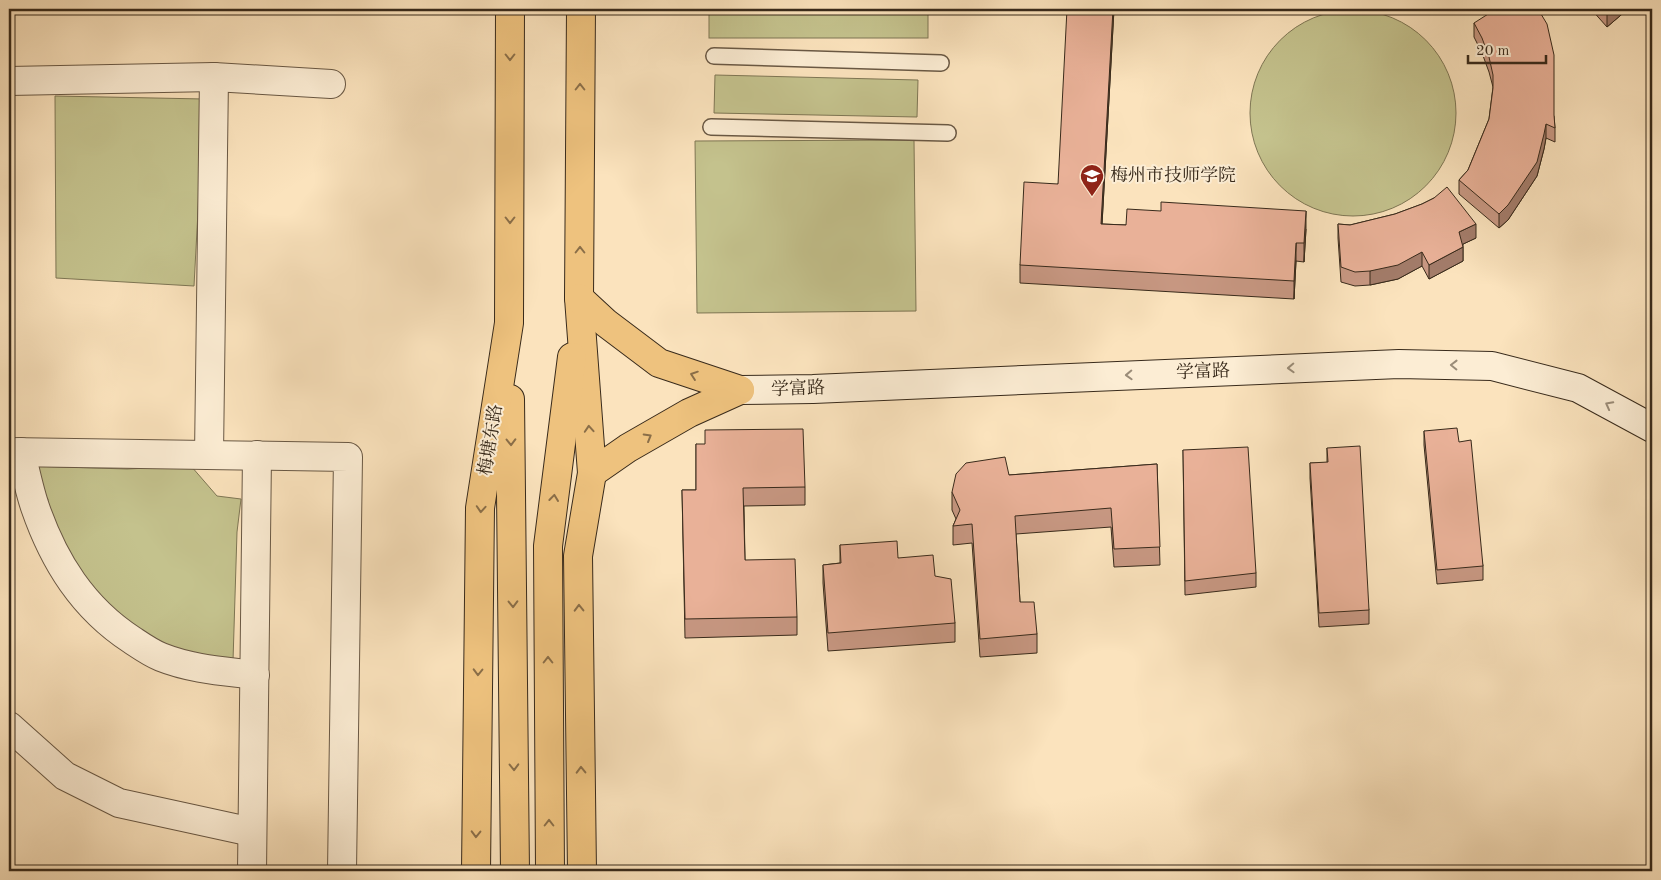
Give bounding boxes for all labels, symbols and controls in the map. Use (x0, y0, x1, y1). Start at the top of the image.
scale bar (1468, 32, 1546, 64)
text: 20 m (1476, 44, 1510, 59)
one-way arrow (505, 54, 515, 62)
one-way arrow (575, 83, 585, 90)
school or university icon: 梅州市技师学院 (1079, 163, 1105, 197)
place label: 梅州市技师学院 (1110, 165, 1236, 185)
one-way arrow (505, 216, 515, 224)
one-way arrow (575, 245, 585, 253)
street label: 学富路 (1176, 360, 1230, 382)
one-way arrow (1450, 360, 1458, 370)
one-way arrow (1287, 363, 1295, 374)
one-way arrow (1125, 370, 1133, 381)
one-way arrow (690, 371, 699, 381)
street label: 学富路 (771, 377, 825, 399)
one-way arrow (1606, 401, 1615, 411)
street label: 梅塘东路 (475, 403, 506, 477)
one-way arrow (584, 425, 595, 433)
one-way arrow (642, 433, 651, 443)
one-way arrow (506, 438, 516, 446)
one-way arrow (548, 494, 559, 502)
one-way arrow (475, 506, 486, 514)
one-way arrow (508, 600, 518, 608)
one-way arrow (574, 603, 584, 611)
one-way arrow (543, 656, 554, 664)
one-way arrow (473, 668, 483, 676)
one-way arrow (509, 763, 519, 771)
one-way arrow (576, 766, 586, 774)
one-way arrow (544, 818, 554, 826)
one-way arrow (471, 830, 481, 838)

